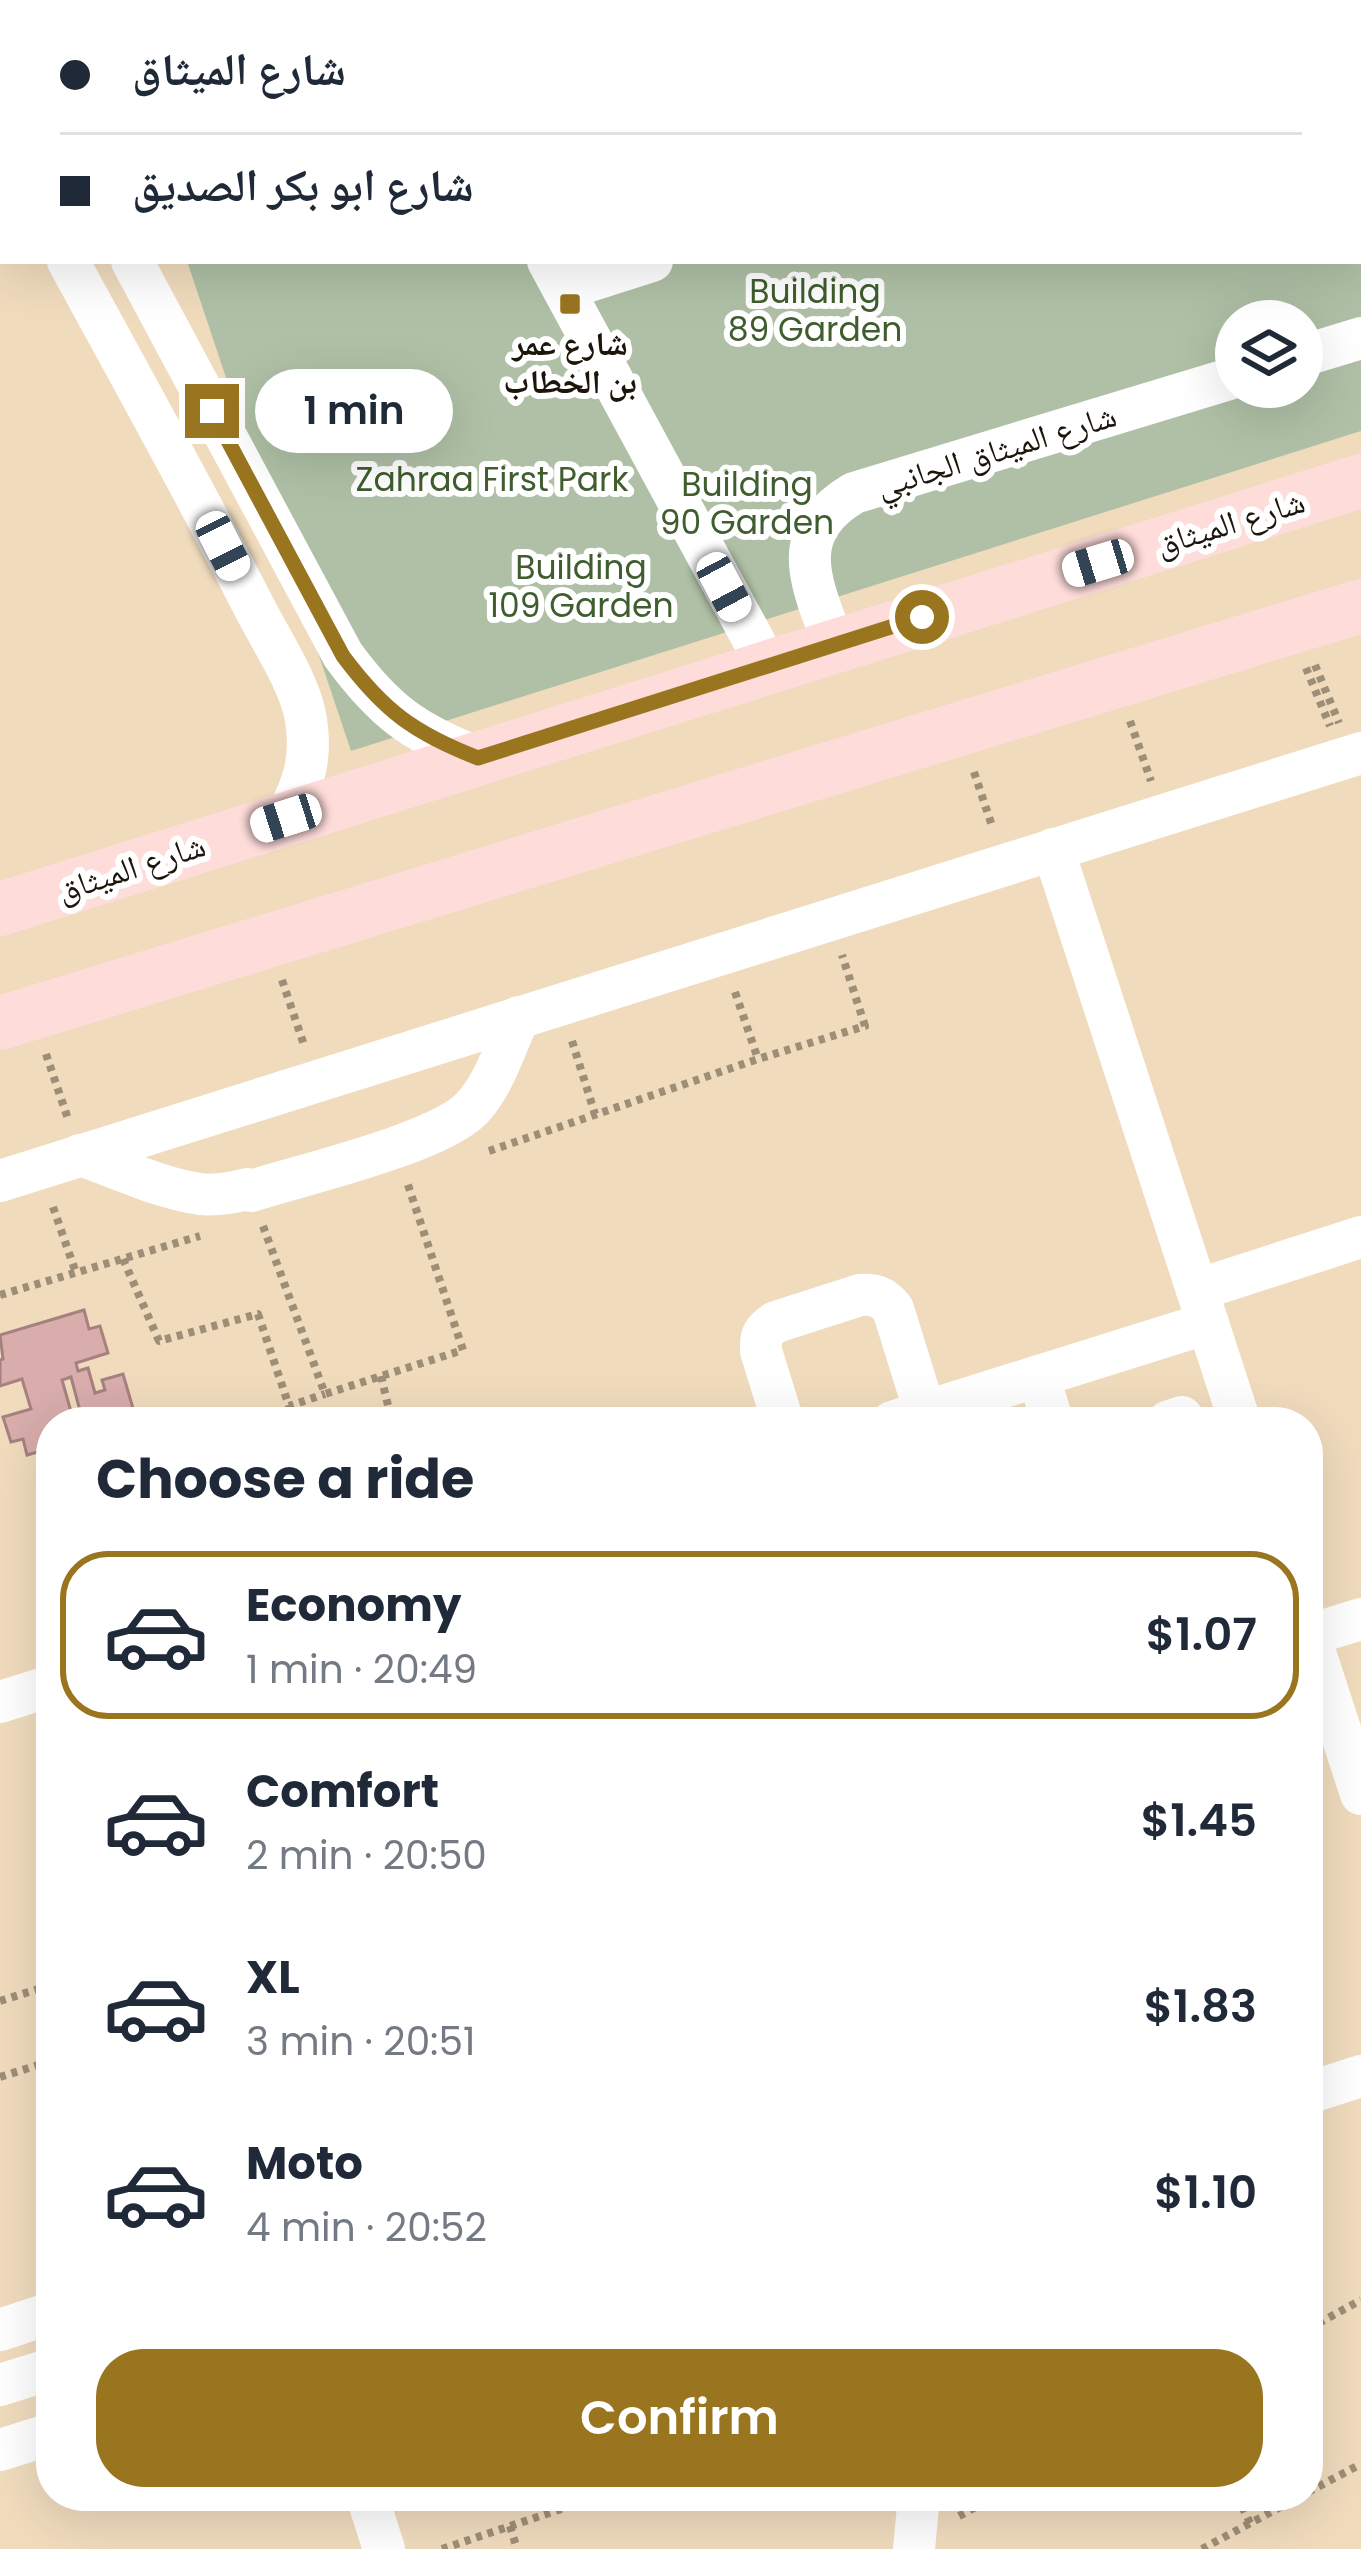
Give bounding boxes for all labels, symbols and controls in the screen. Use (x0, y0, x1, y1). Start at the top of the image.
text: شارع الميثاق (132, 38, 346, 101)
text: شارع ابو بكر الصديق (132, 154, 474, 217)
park label: Building 89 Garden (728, 268, 902, 353)
marker: شارع عمر بن الخطاب (557, 291, 583, 317)
map controls (1215, 300, 1323, 408)
button: layers (1215, 300, 1323, 408)
place label: شارع عمر بن الخطاب (503, 320, 637, 405)
callout: 1 min (254, 369, 452, 453)
text: 1 min (304, 383, 404, 438)
route end (185, 384, 239, 438)
street label: شارع الميثاق الجانبي (870, 392, 1123, 512)
park label: Zahraa First Park (356, 456, 628, 503)
park label: Building 90 Garden (660, 461, 834, 546)
street label: شارع الميثاق (1150, 478, 1310, 567)
car (191, 506, 255, 586)
car (1058, 535, 1138, 591)
park label: Building 109 Garden (488, 544, 674, 629)
car (691, 547, 757, 627)
route start (895, 590, 949, 644)
car (246, 790, 326, 846)
street label: شارع الميثاق (51, 821, 211, 914)
text: Choose a ride (96, 1441, 474, 1517)
text: Economy (246, 1574, 461, 1637)
icon: car (102, 1581, 210, 1689)
text: $1.07 (1146, 1603, 1257, 1666)
text: 1 min · 20:49 (246, 1642, 477, 1697)
text: Comfort (246, 1760, 439, 1823)
icon: car (102, 1767, 210, 1875)
text: $1.45 (1141, 1789, 1257, 1852)
text: 2 min · 20:50 (246, 1828, 487, 1883)
text: XL (246, 1946, 300, 2009)
icon: car (102, 1953, 210, 2061)
text: $1.83 (1144, 1975, 1257, 2038)
text: 3 min · 20:51 (246, 2014, 475, 2069)
text: Moto (246, 2132, 363, 2195)
icon: car (102, 2139, 210, 2247)
text: $1.10 (1154, 2161, 1257, 2224)
text: 4 min · 20:52 (246, 2200, 487, 2255)
button: Confirm (96, 2349, 1263, 2487)

